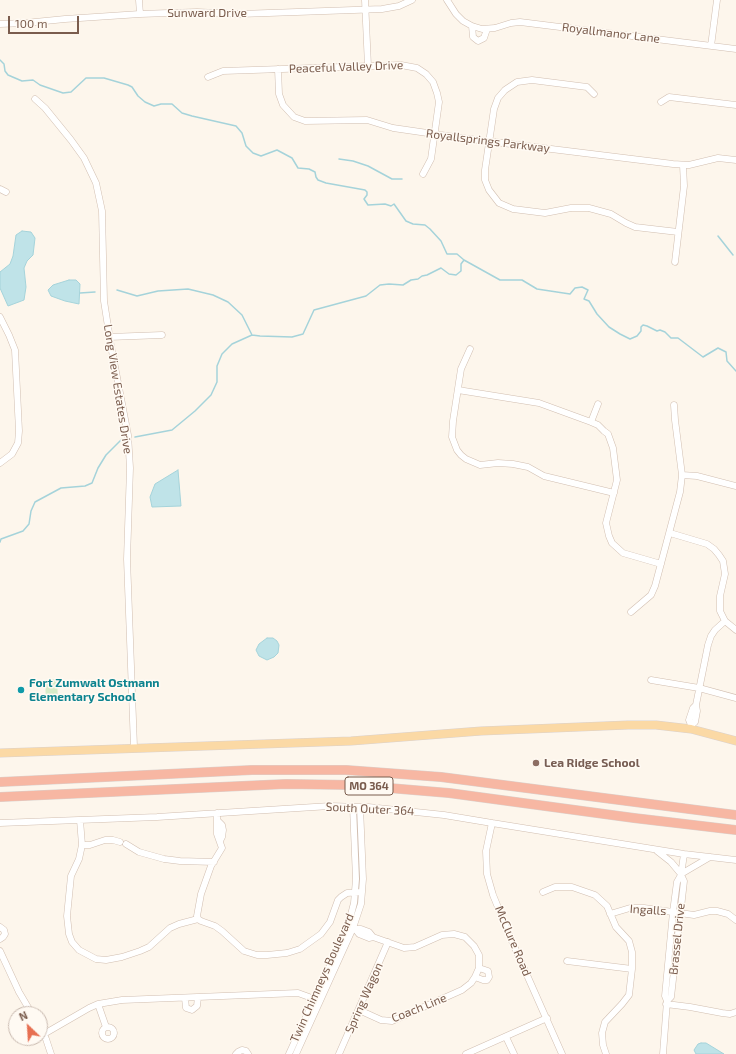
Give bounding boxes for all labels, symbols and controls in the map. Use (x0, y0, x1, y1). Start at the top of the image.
street label: Sunward Drive (167, 6, 247, 20)
scale bar (10, 8, 81, 34)
text: 100 m (15, 16, 47, 30)
street label: Royallmanor Lane (561, 20, 661, 46)
street label: Peaceful Valley Drive (289, 58, 403, 76)
street label: Royallsprings Parkway (425, 126, 551, 156)
street label: Long View Estates Drive (101, 323, 135, 455)
place label: Fort Zumwalt Ostmann Elementary School (29, 676, 160, 704)
marker: Fort Zumwalt Ostmann Elementary School (16, 685, 26, 695)
place label: Lea Ridge School (544, 756, 640, 770)
marker: Lea Ridge School (531, 758, 541, 768)
road number: MO 364 (345, 777, 393, 795)
street label: South Outer 364 (325, 799, 415, 819)
street label: Ingalls (629, 902, 667, 918)
street label: Brassel Drive (666, 902, 688, 976)
street label: McClure Road (492, 904, 534, 978)
street label: Twin Chimneys Boulevard (287, 911, 357, 1045)
street label: Spring Wagon (342, 960, 386, 1036)
street label: Coach Line (389, 990, 449, 1026)
north arrow (8, 1006, 48, 1046)
text: N (17, 1008, 29, 1023)

